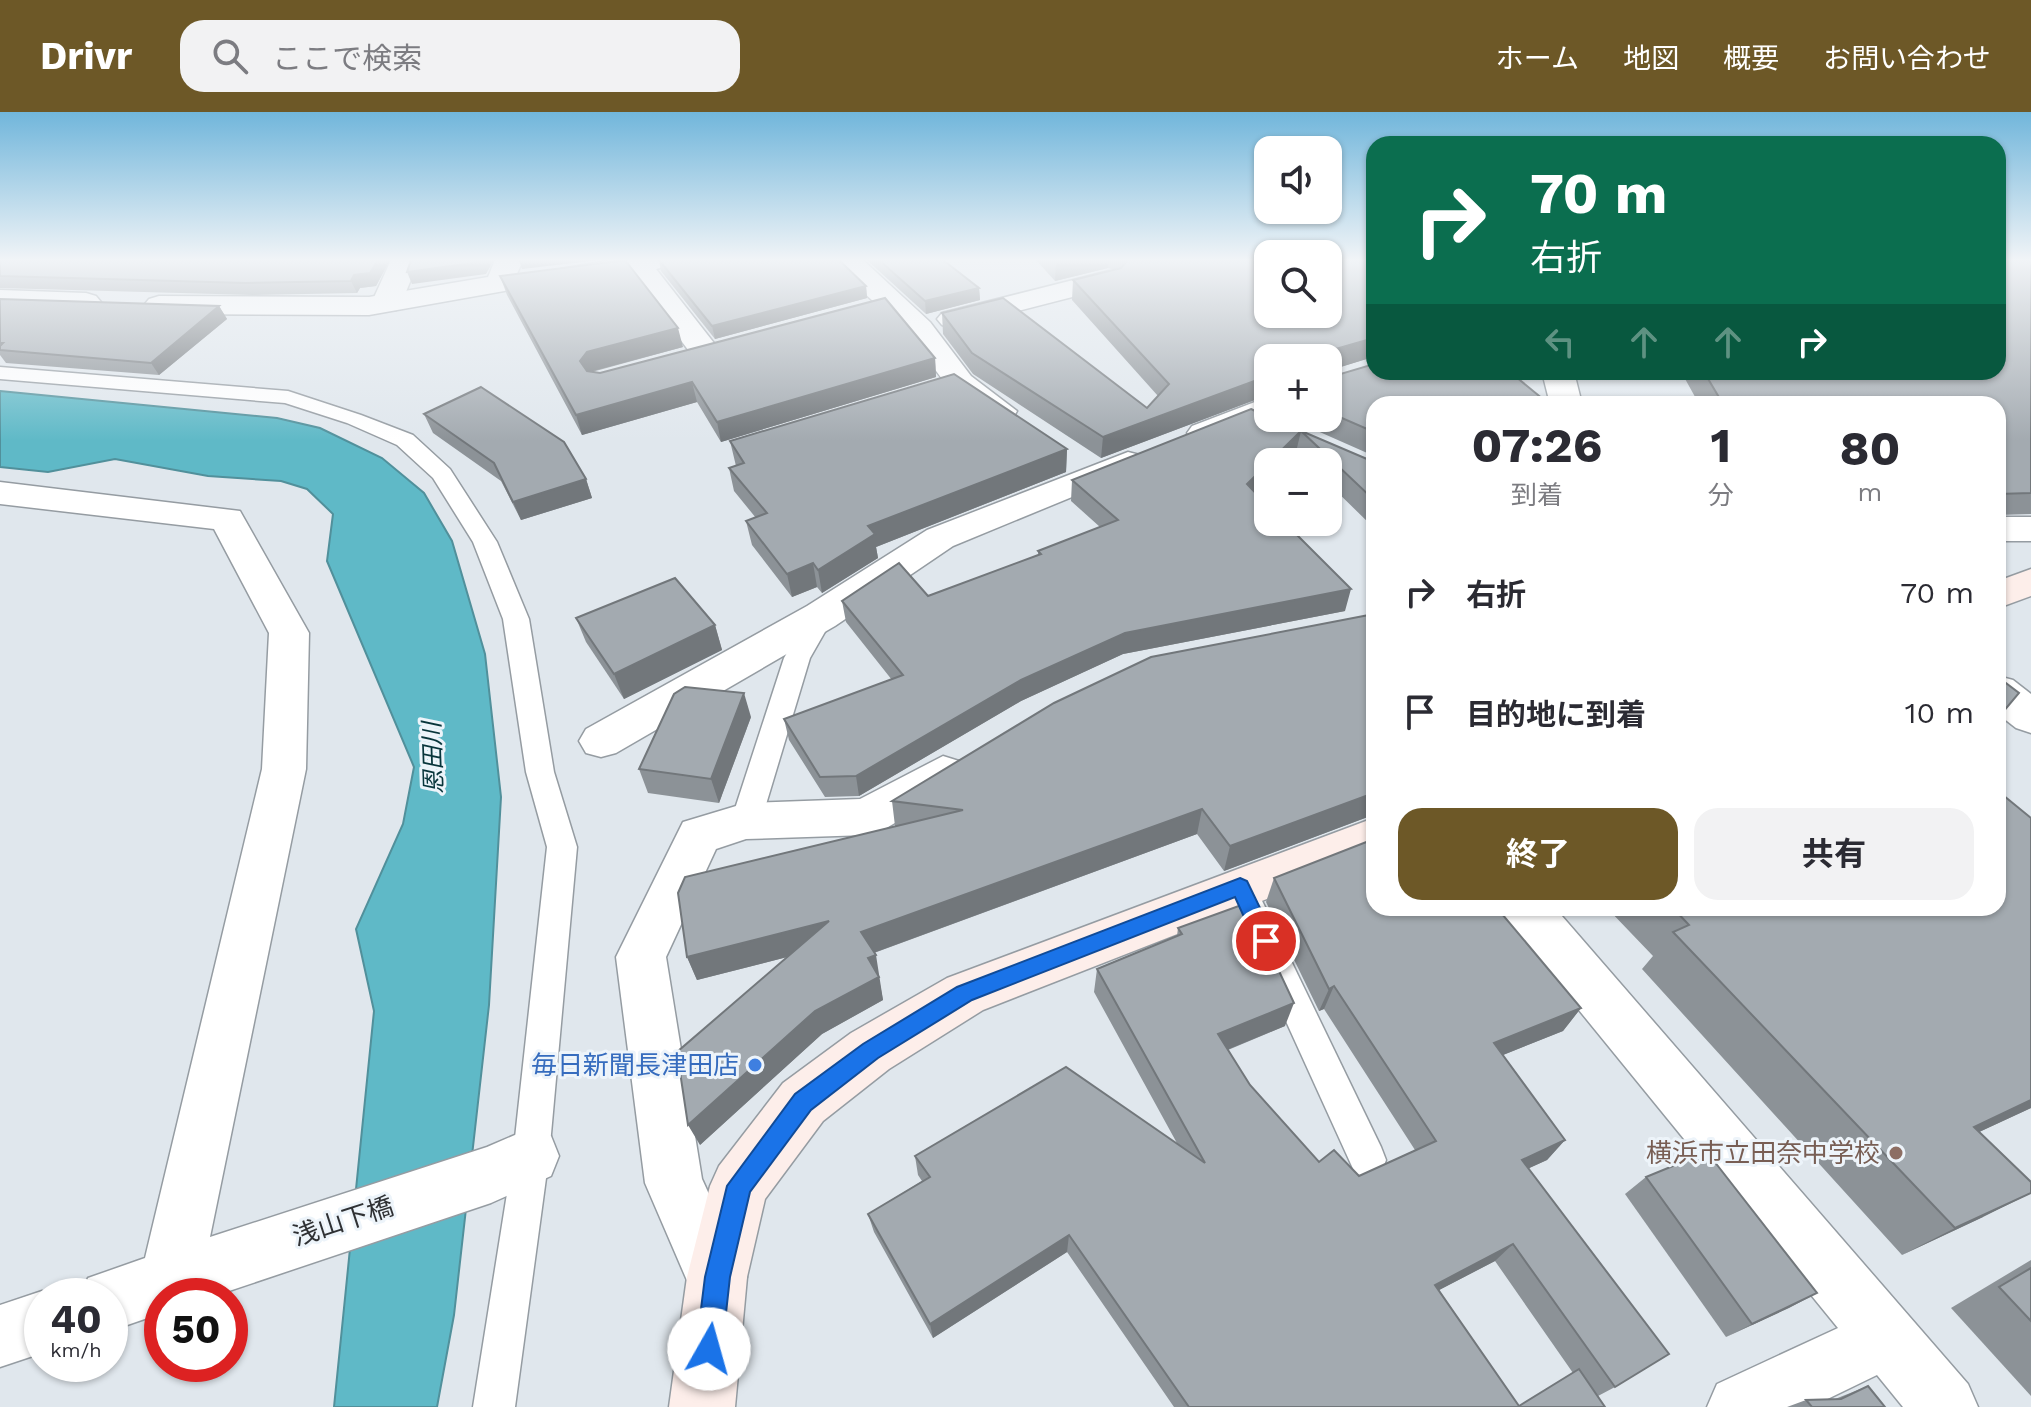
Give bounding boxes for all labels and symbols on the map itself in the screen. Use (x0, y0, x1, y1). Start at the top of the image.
water label: 恩田川 (418, 719, 448, 794)
pin (1232, 907, 1300, 975)
place label: 毎日新聞長津田店 (531, 1050, 739, 1080)
marker: 毎日新聞長津田店 (746, 1056, 764, 1074)
place label: 横浜市立田奈中学校 (1646, 1138, 1880, 1168)
marker: 横浜市立田奈中学校 (1887, 1144, 1905, 1162)
street label: 浅山下橋 (289, 1191, 397, 1251)
speed limit sign: 50 (144, 1278, 248, 1382)
position arrow (667, 1307, 751, 1391)

